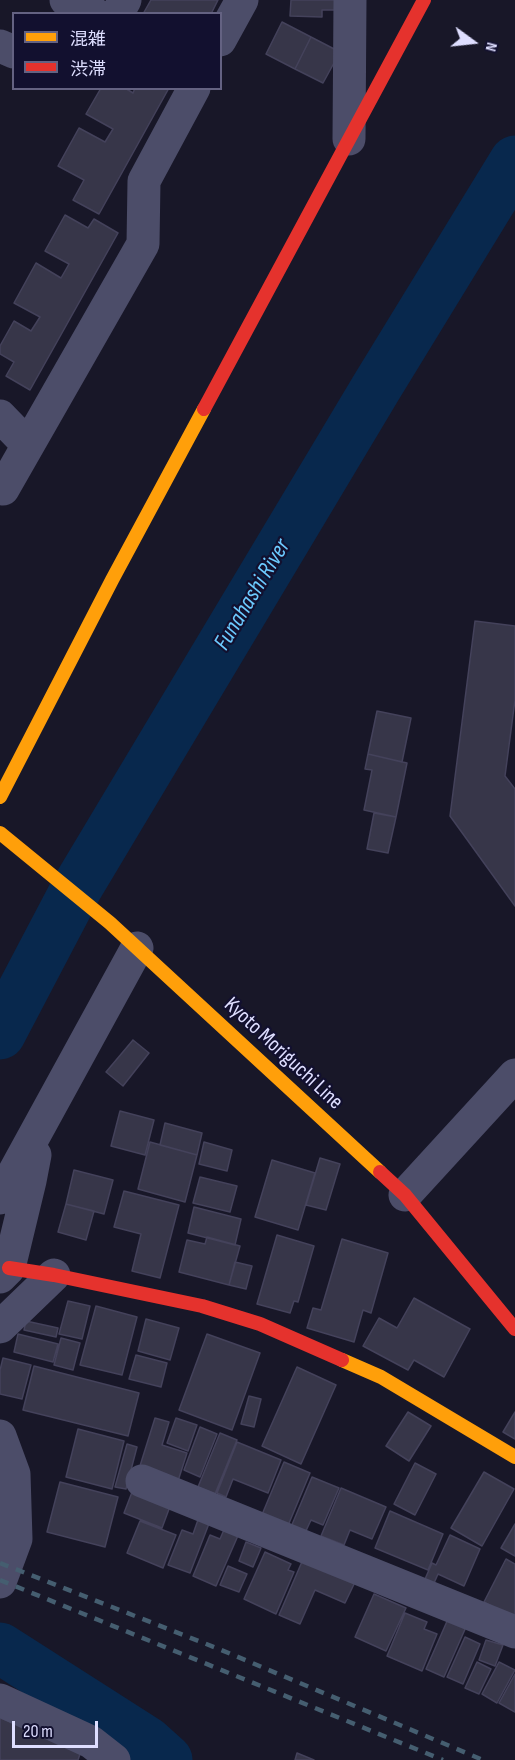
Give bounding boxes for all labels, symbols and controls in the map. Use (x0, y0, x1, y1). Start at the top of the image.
legend (12, 12, 222, 90)
north arrow (443, 12, 503, 72)
text: 混雑 (70, 29, 106, 50)
text: N (481, 40, 501, 53)
text: 渋滞 (70, 59, 106, 80)
water label: Funahashi River (209, 534, 297, 656)
street label: Kyoto Moriguchi Line (218, 992, 348, 1116)
scale bar (15, 1709, 100, 1747)
text: 20 m (23, 1721, 53, 1742)

